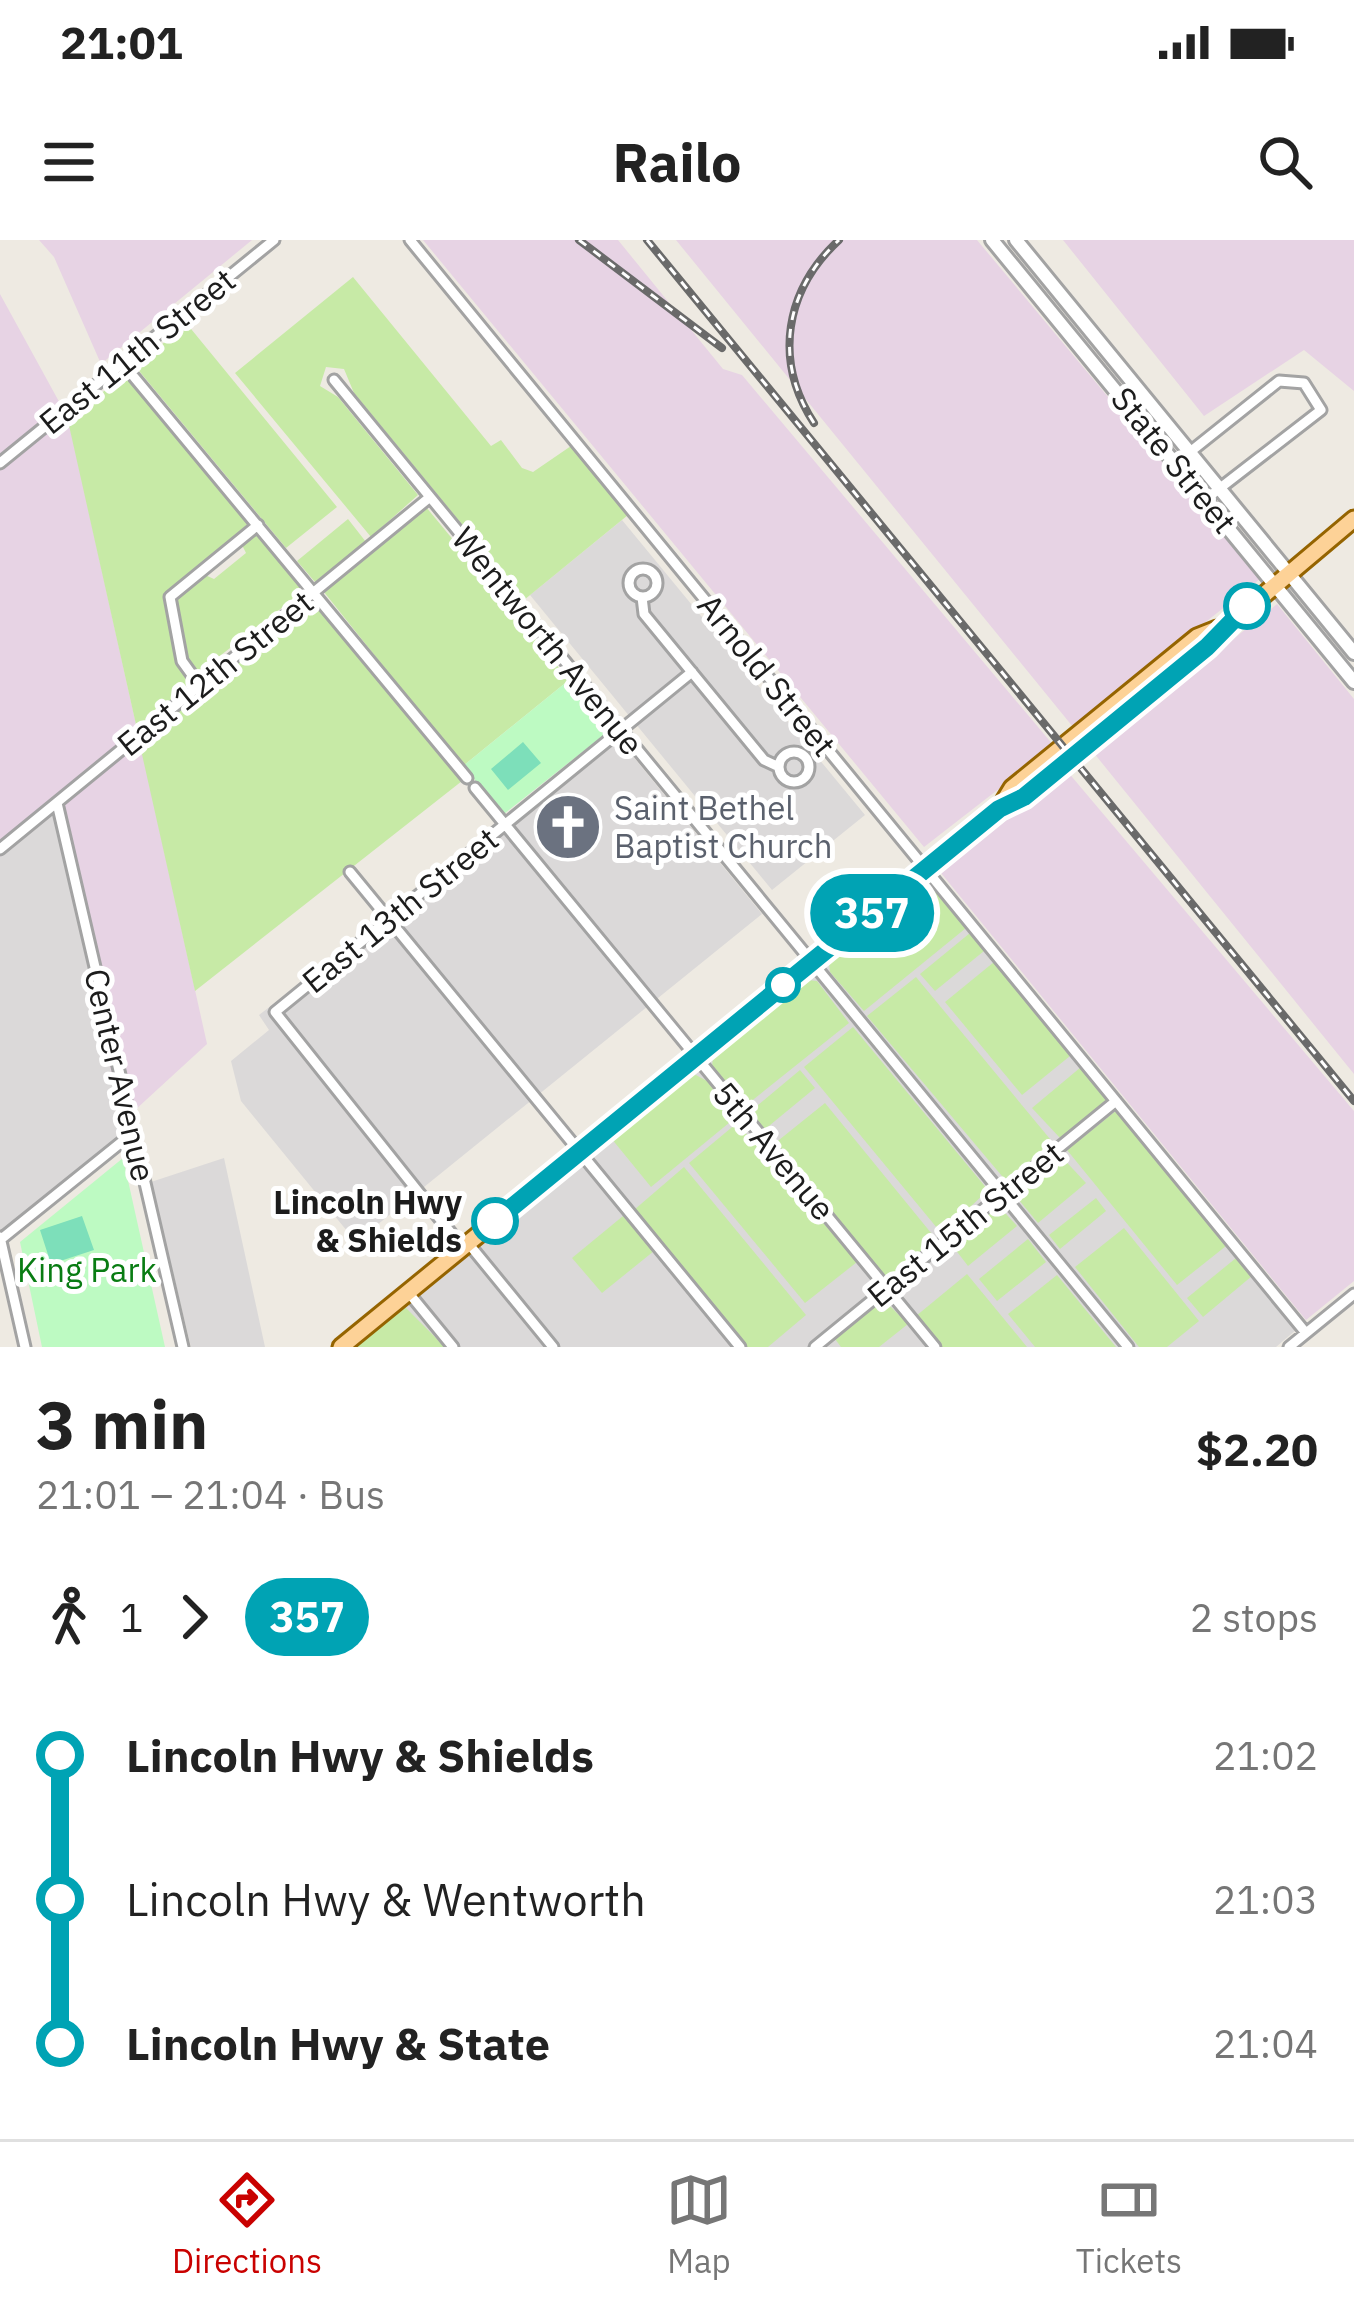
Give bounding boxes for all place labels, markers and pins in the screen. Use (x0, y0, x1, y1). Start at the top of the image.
unlabelled marker (1225, 584, 1269, 628)
place label: Saint Bethel Baptist Church (614, 786, 832, 867)
church icon: Saint Bethel Baptist Church (533, 792, 603, 862)
unlabelled marker (767, 969, 799, 1001)
place label: Lincoln Hwy & Shields (273, 1180, 462, 1261)
marker: Lincoln Hwy & Shields (473, 1199, 517, 1243)

